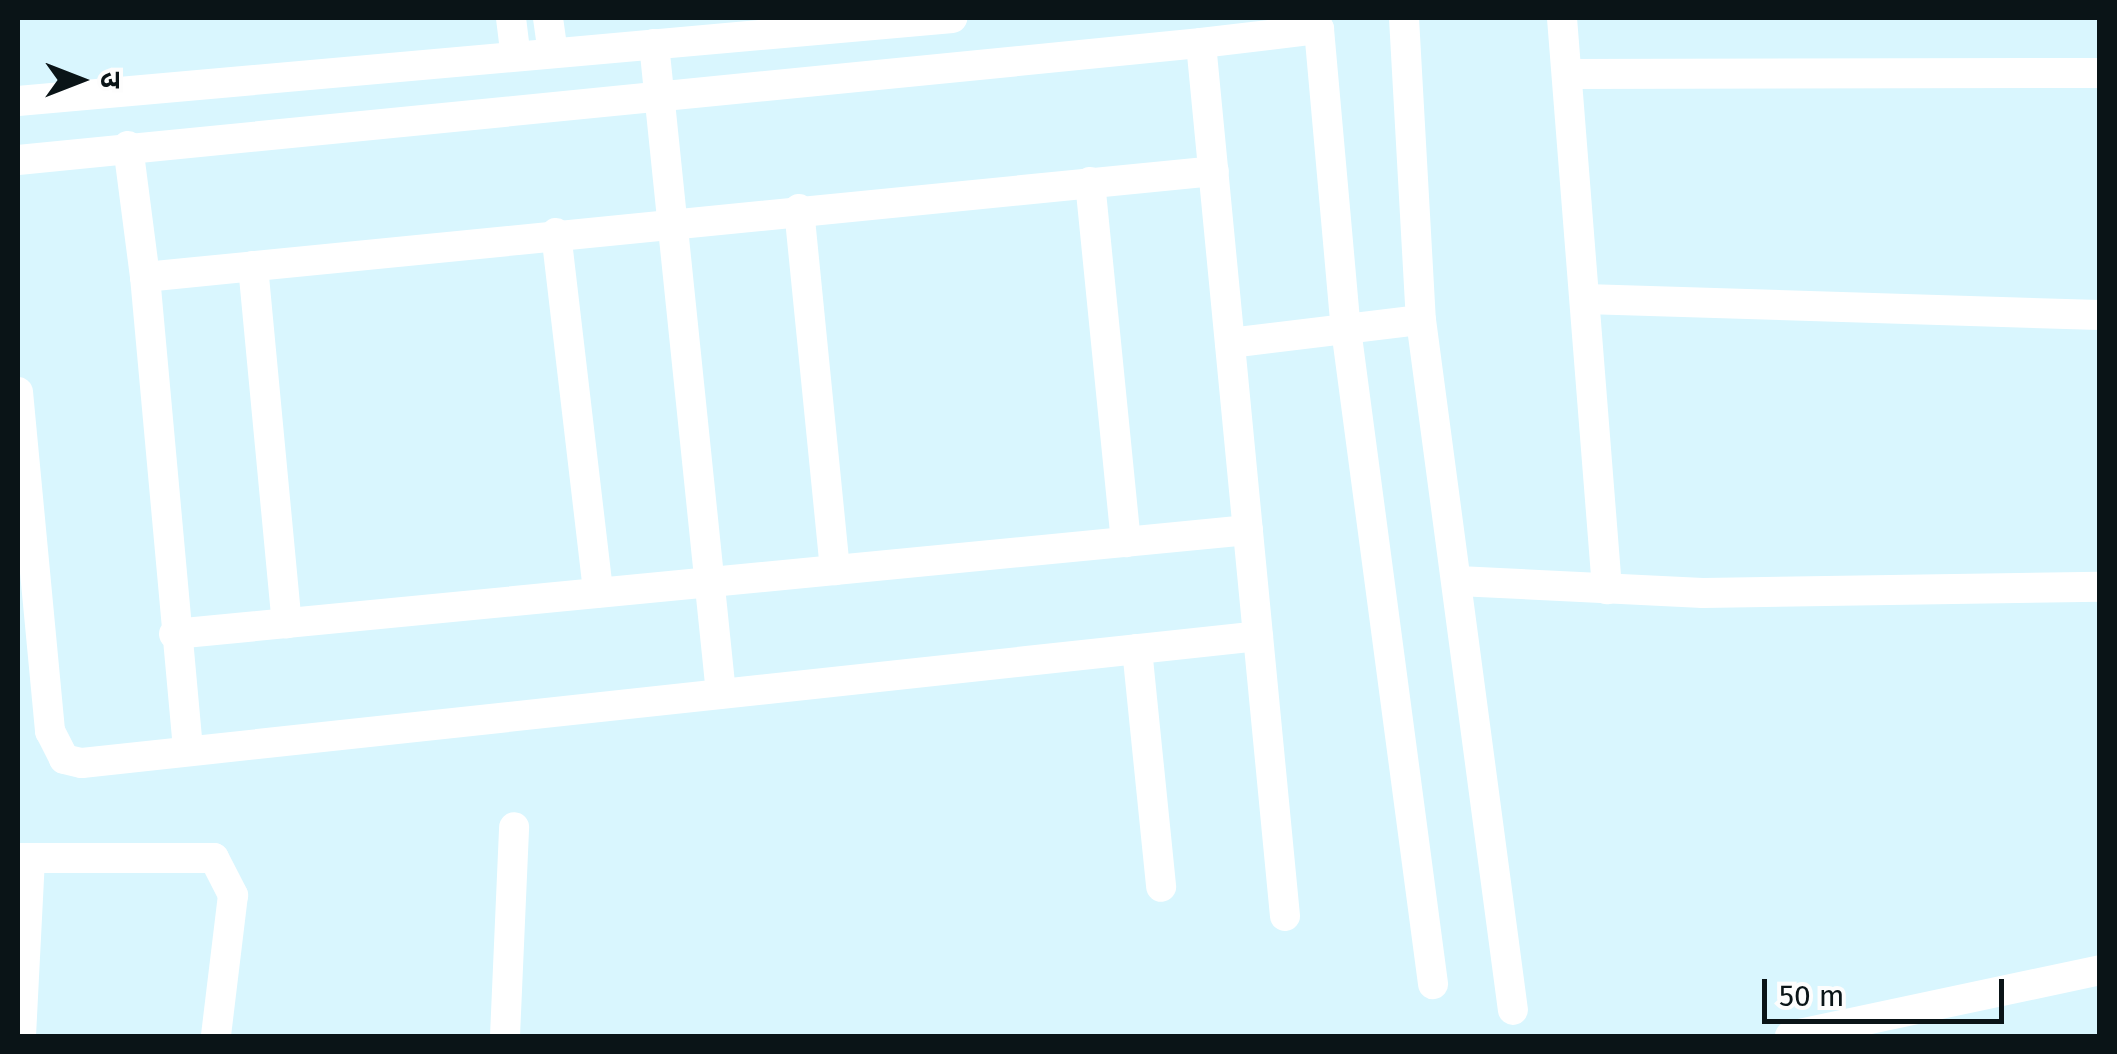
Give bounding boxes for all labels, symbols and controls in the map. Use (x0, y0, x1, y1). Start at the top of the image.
north arrow (30, 30, 130, 130)
text: उ (94, 72, 127, 88)
scale bar (1767, 959, 2010, 1021)
text: 50 m (1779, 978, 1844, 1014)

